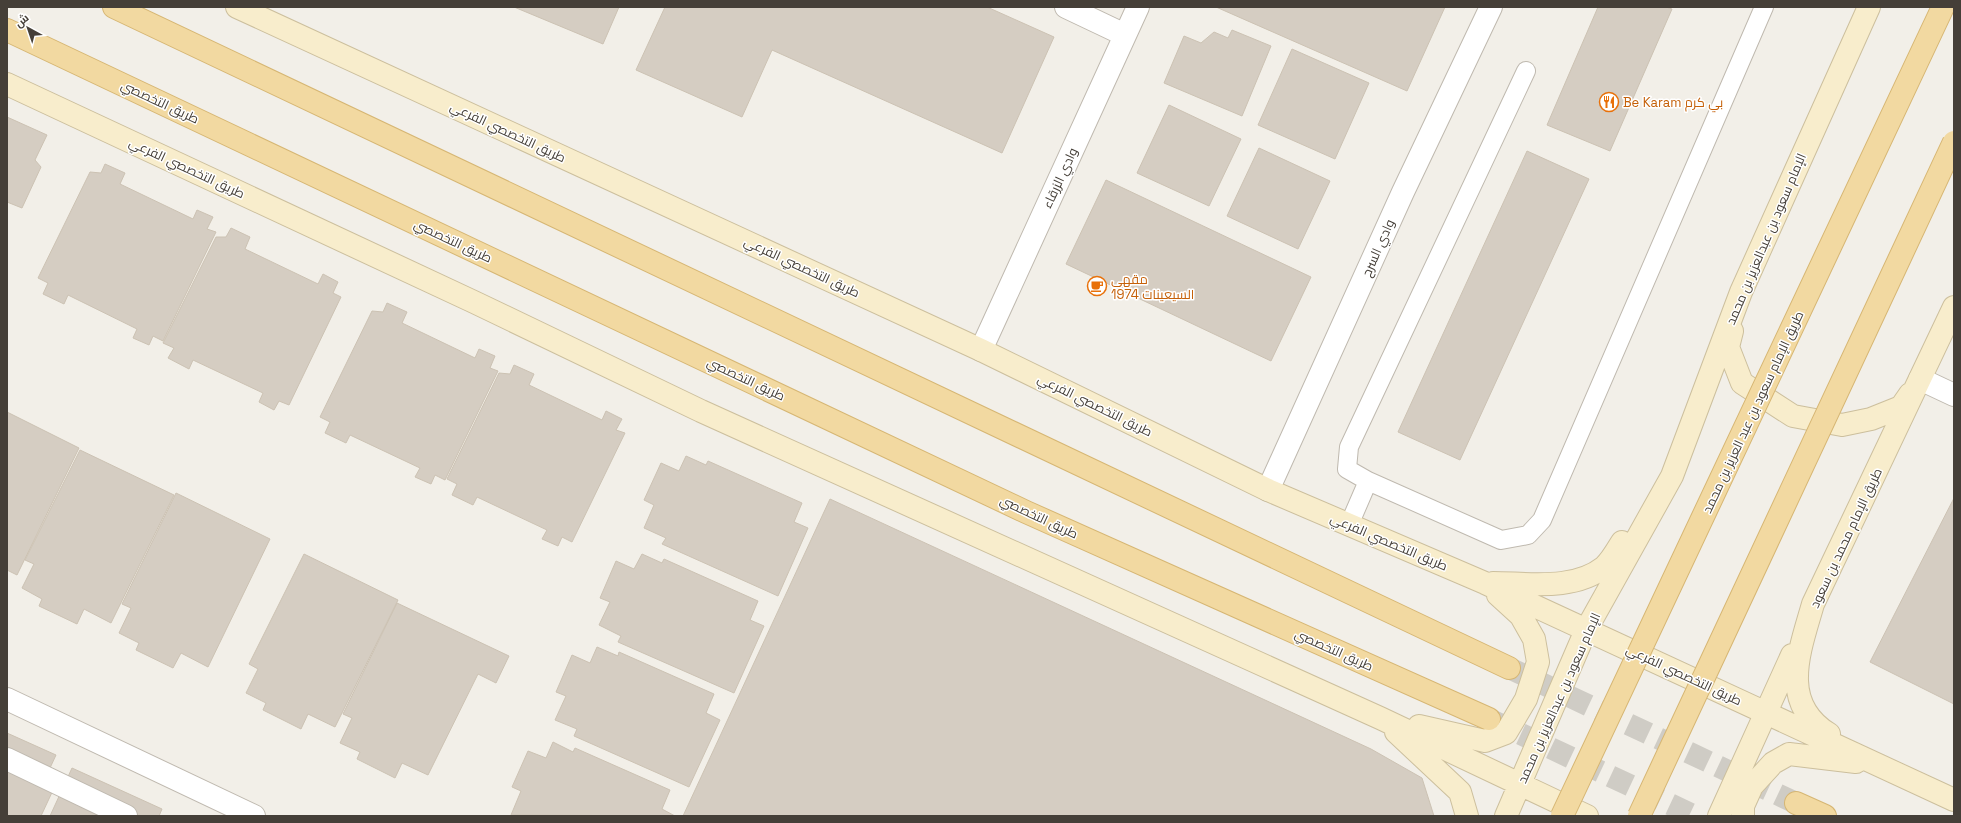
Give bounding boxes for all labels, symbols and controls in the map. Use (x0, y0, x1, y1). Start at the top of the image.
north arrow (8, 8, 48, 48)
text: ش (12, 10, 31, 30)
street label: طريق التخصصي (118, 77, 202, 129)
restaurant icon: Be Karam بي كرم (1598, 91, 1620, 113)
place label: Be Karam بي كرم (1623, 94, 1723, 113)
street label: طريق التخصصي الفرعي (447, 98, 569, 168)
street label: طريق التخصصي الفرعي (126, 134, 248, 204)
street label: وادي الزرقاء (1039, 145, 1083, 212)
street label: الإمام سعود بن عبدالعزيز بن محمد (1722, 151, 1811, 328)
street label: طريق التخصصي (411, 216, 495, 268)
street label: وادي السرح (1358, 217, 1400, 280)
street label: طريق التخصصي الفرعي (741, 233, 863, 303)
place label: مقهى السيعينات 1974 (1111, 271, 1194, 303)
cafe icon: مقهى السيعينات 1974 (1086, 275, 1108, 297)
street label: طريق الإمام سعود بن عبد العزيز بن محمد (1699, 308, 1808, 516)
street label: طريق التخصصي (704, 354, 788, 406)
street label: طريق التخصصي الفرعي (1034, 370, 1155, 442)
street label: طريق الإمام محمد بن سعود (1806, 465, 1887, 611)
street label: طريق التخصصي (997, 492, 1081, 544)
street label: طريق التخصصي الفرعي (1327, 510, 1450, 576)
street label: الإمام سعود بن عبدالعزيز بن محمد (1514, 610, 1605, 786)
street label: طريق التخصصي (1291, 625, 1376, 677)
street label: طريق التخصصي الفرعي (1623, 641, 1745, 711)

